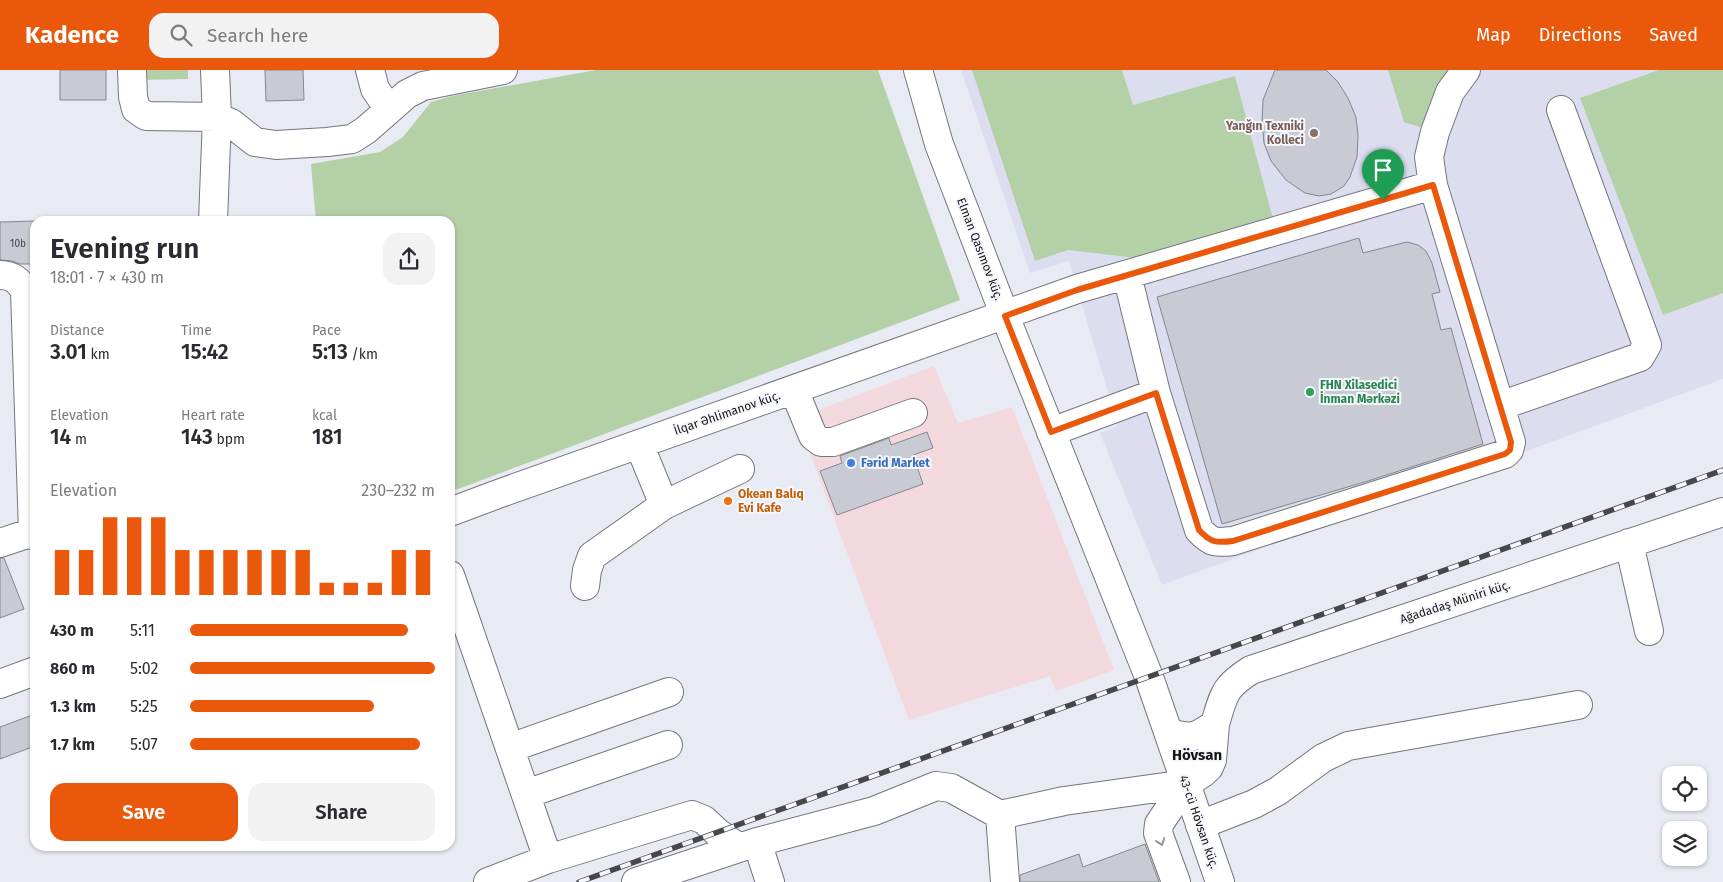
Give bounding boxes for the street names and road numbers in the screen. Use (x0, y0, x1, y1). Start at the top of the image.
street label: Elman Qasımov küç. (954, 196, 1006, 302)
street label: İlqar Əhlimanov küç. (671, 387, 782, 438)
street label: Ağadadaş Müniri küç. (1398, 578, 1512, 626)
street label: 43-cü Hövsan küç. (1176, 774, 1222, 871)

